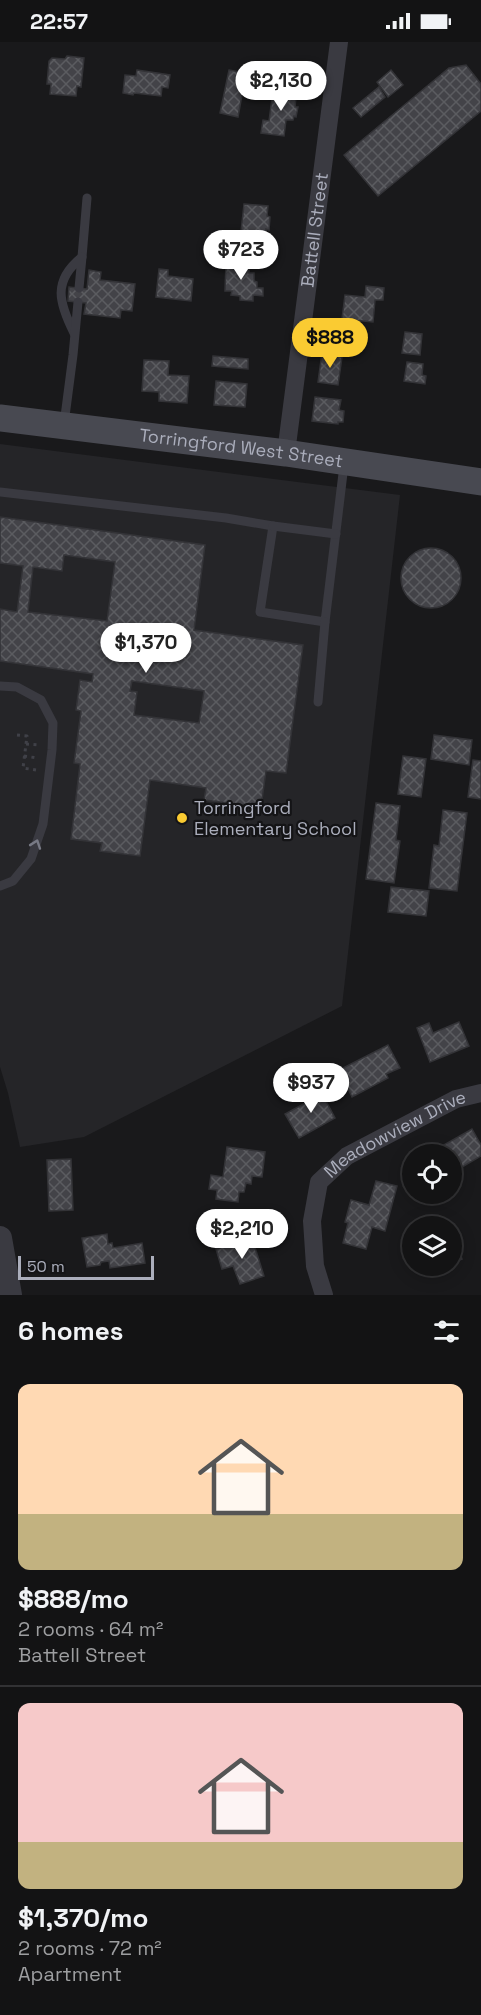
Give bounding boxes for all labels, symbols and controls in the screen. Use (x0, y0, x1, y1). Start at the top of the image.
text: 22:57 (30, 7, 88, 35)
pin: $2,130 (232, 61, 330, 112)
text: $2,130 (250, 67, 313, 93)
street label: Battell Street (295, 171, 333, 289)
pin: $723 (205, 230, 277, 281)
text: $723 (217, 236, 265, 262)
pin: $888 (294, 318, 366, 369)
text: $888 (306, 324, 354, 350)
street label: Torringford West Street (138, 423, 345, 472)
pin: $1,370 (97, 623, 195, 674)
text: $1,370 (114, 629, 178, 655)
place label: Torringford Elementary School (194, 796, 357, 840)
marker: Torringford Elementary School (175, 811, 189, 825)
one-way arrow (29, 839, 42, 850)
pin: $937 (275, 1063, 347, 1114)
text: $937 (287, 1069, 335, 1095)
street label: Meadowview Drive (319, 1085, 468, 1183)
map controls (402, 1144, 462, 1276)
button: locate (402, 1144, 462, 1204)
pin: $2,210 (193, 1209, 291, 1260)
text: $2,210 (210, 1215, 274, 1241)
button: layers (402, 1216, 462, 1276)
scale bar (18, 1253, 154, 1280)
text: 50 m (27, 1256, 65, 1277)
text: 6 homes (18, 1314, 123, 1348)
icon: filters (430, 1315, 463, 1348)
icon: home (187, 1423, 295, 1531)
text: $888/mo (18, 1582, 129, 1616)
text: 2 rooms · 64 m² (18, 1616, 163, 1642)
text: Battell Street (18, 1642, 146, 1668)
icon: home (187, 1742, 295, 1850)
text: $1,370/mo (18, 1901, 148, 1935)
text: 2 rooms · 72 m² (18, 1935, 162, 1961)
text: Apartment (18, 1961, 122, 1987)

